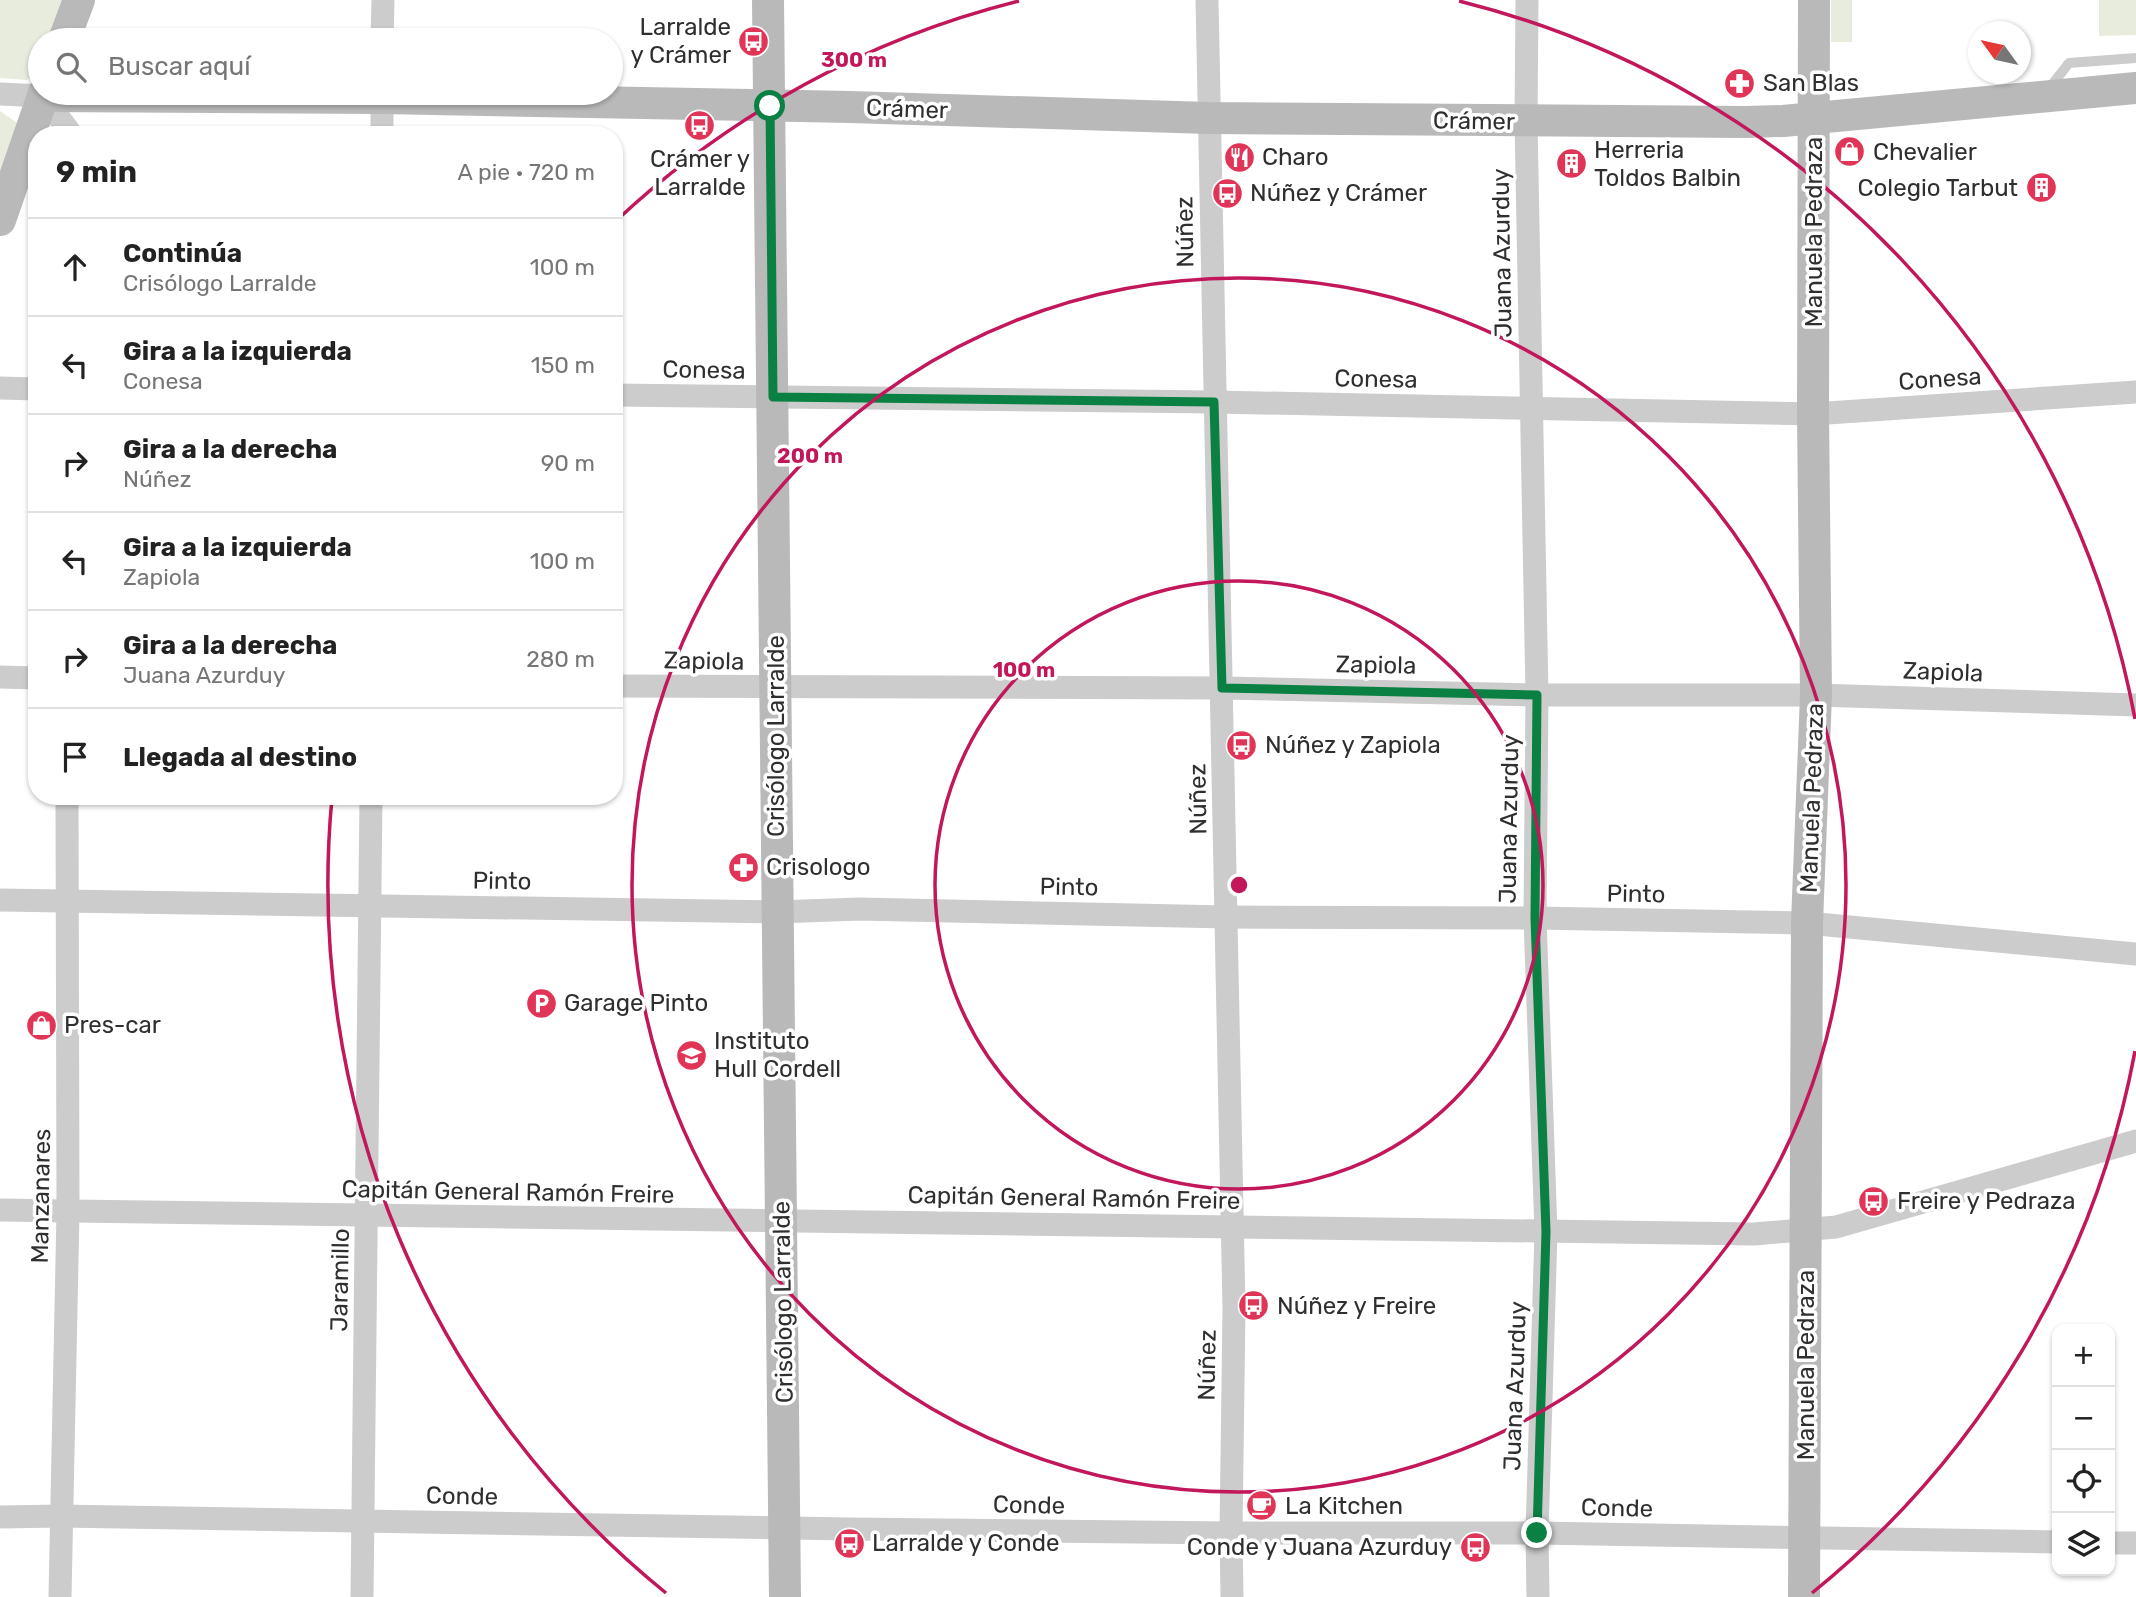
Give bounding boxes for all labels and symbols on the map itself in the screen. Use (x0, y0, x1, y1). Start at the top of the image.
place label: Larralde y Crámer (630, 13, 731, 69)
north arrow (1968, 21, 2031, 84)
bus stop icon: Larralde y Crámer (737, 24, 771, 58)
text: 300 m (821, 47, 887, 72)
pharmacy icon: San Blas (1723, 66, 1757, 100)
place label: San Blas (1763, 69, 1859, 97)
route start (754, 90, 785, 121)
street label: Crámer (866, 94, 948, 124)
street label: Crámer (1433, 106, 1515, 136)
bus stop icon: Crámer y Larralde (683, 108, 717, 142)
shop icon: Chevalier (1833, 135, 1867, 169)
place label: Herreria Toldos Balbin (1594, 136, 1741, 192)
street label: Manuela Pedraza (1800, 137, 1828, 327)
place label: Chevalier (1873, 138, 1977, 166)
restaurant icon: Charo (1222, 140, 1256, 174)
place label: Charo (1262, 143, 1329, 171)
place label: Crámer y Larralde (650, 145, 750, 201)
building icon: Herreria Toldos Balbin (1554, 147, 1588, 181)
street label: Juana Azurduy (1487, 168, 1517, 338)
building icon: Colegio Tarbut (2024, 171, 2058, 205)
place label: Colegio Tarbut (1858, 174, 2018, 202)
bus stop icon: Núñez y Crámer (1210, 176, 1244, 210)
place label: Núñez y Crámer (1250, 179, 1427, 207)
street label: Núñez (1170, 196, 1200, 268)
street label: Conesa (662, 355, 746, 385)
street label: Conesa (1898, 362, 1982, 396)
street label: Conesa (1334, 364, 1418, 394)
text: 200 m (777, 443, 843, 468)
street label: Crisólogo Larralde (762, 635, 790, 837)
street label: Zapiola (663, 646, 745, 676)
street label: Zapiola (1335, 650, 1417, 680)
text: 100 m (993, 657, 1055, 682)
street label: Zapiola (1902, 657, 1984, 687)
street label: Manuela Pedraza (1795, 702, 1829, 894)
bus stop icon: Núñez y Zapiola (1225, 728, 1259, 762)
place label: Núñez y Zapiola (1265, 731, 1441, 759)
street label: Juana Azurduy (1494, 734, 1524, 904)
street label: Núñez (1183, 763, 1213, 835)
pharmacy icon: Crisologo (726, 850, 760, 884)
place label: Crisologo (766, 853, 871, 881)
street label: Pinto (472, 866, 532, 896)
street label: Pinto (1039, 872, 1099, 902)
centre of rings (1227, 873, 1251, 897)
street label: Pinto (1606, 879, 1666, 909)
parking icon: Garage Pinto (524, 986, 558, 1020)
place label: Garage Pinto (564, 989, 708, 1017)
shop icon: Pres-car (24, 1008, 58, 1042)
place label: Pres-car (64, 1011, 161, 1039)
place label: Instituto Hull Cordell (714, 1027, 841, 1083)
school or university icon: Instituto Hull Cordell (674, 1038, 708, 1072)
street label: Manzanares (26, 1128, 56, 1264)
street label: Capitán General Ramón Freire (341, 1175, 675, 1209)
street label: Capitán General Ramón Freire (907, 1181, 1241, 1215)
bus stop icon: Freire y Pedraza (1857, 1184, 1891, 1218)
place label: Freire y Pedraza (1897, 1187, 2075, 1215)
street label: Crisólogo Larralde (767, 1201, 799, 1403)
street label: Jaramillo (325, 1228, 355, 1332)
street label: Manuela Pedraza (1792, 1270, 1820, 1460)
bus stop icon: Núñez y Freire (1237, 1289, 1271, 1323)
place label: Núñez y Freire (1277, 1292, 1436, 1320)
street label: Juana Azurduy (1498, 1301, 1532, 1471)
street label: Núñez (1192, 1329, 1222, 1401)
street label: Conde (426, 1481, 498, 1511)
cafe icon: La Kitchen (1245, 1489, 1279, 1523)
street label: Conde (993, 1490, 1065, 1520)
place label: La Kitchen (1285, 1492, 1403, 1520)
street label: Conde (1581, 1493, 1653, 1523)
route end (1521, 1517, 1552, 1548)
bus stop icon: Larralde y Conde (832, 1526, 866, 1560)
place label: Larralde y Conde (872, 1529, 1059, 1557)
bus stop icon: Conde y Juana Azurduy (1458, 1530, 1492, 1564)
place label: Conde y Juana Azurduy (1187, 1533, 1452, 1561)

